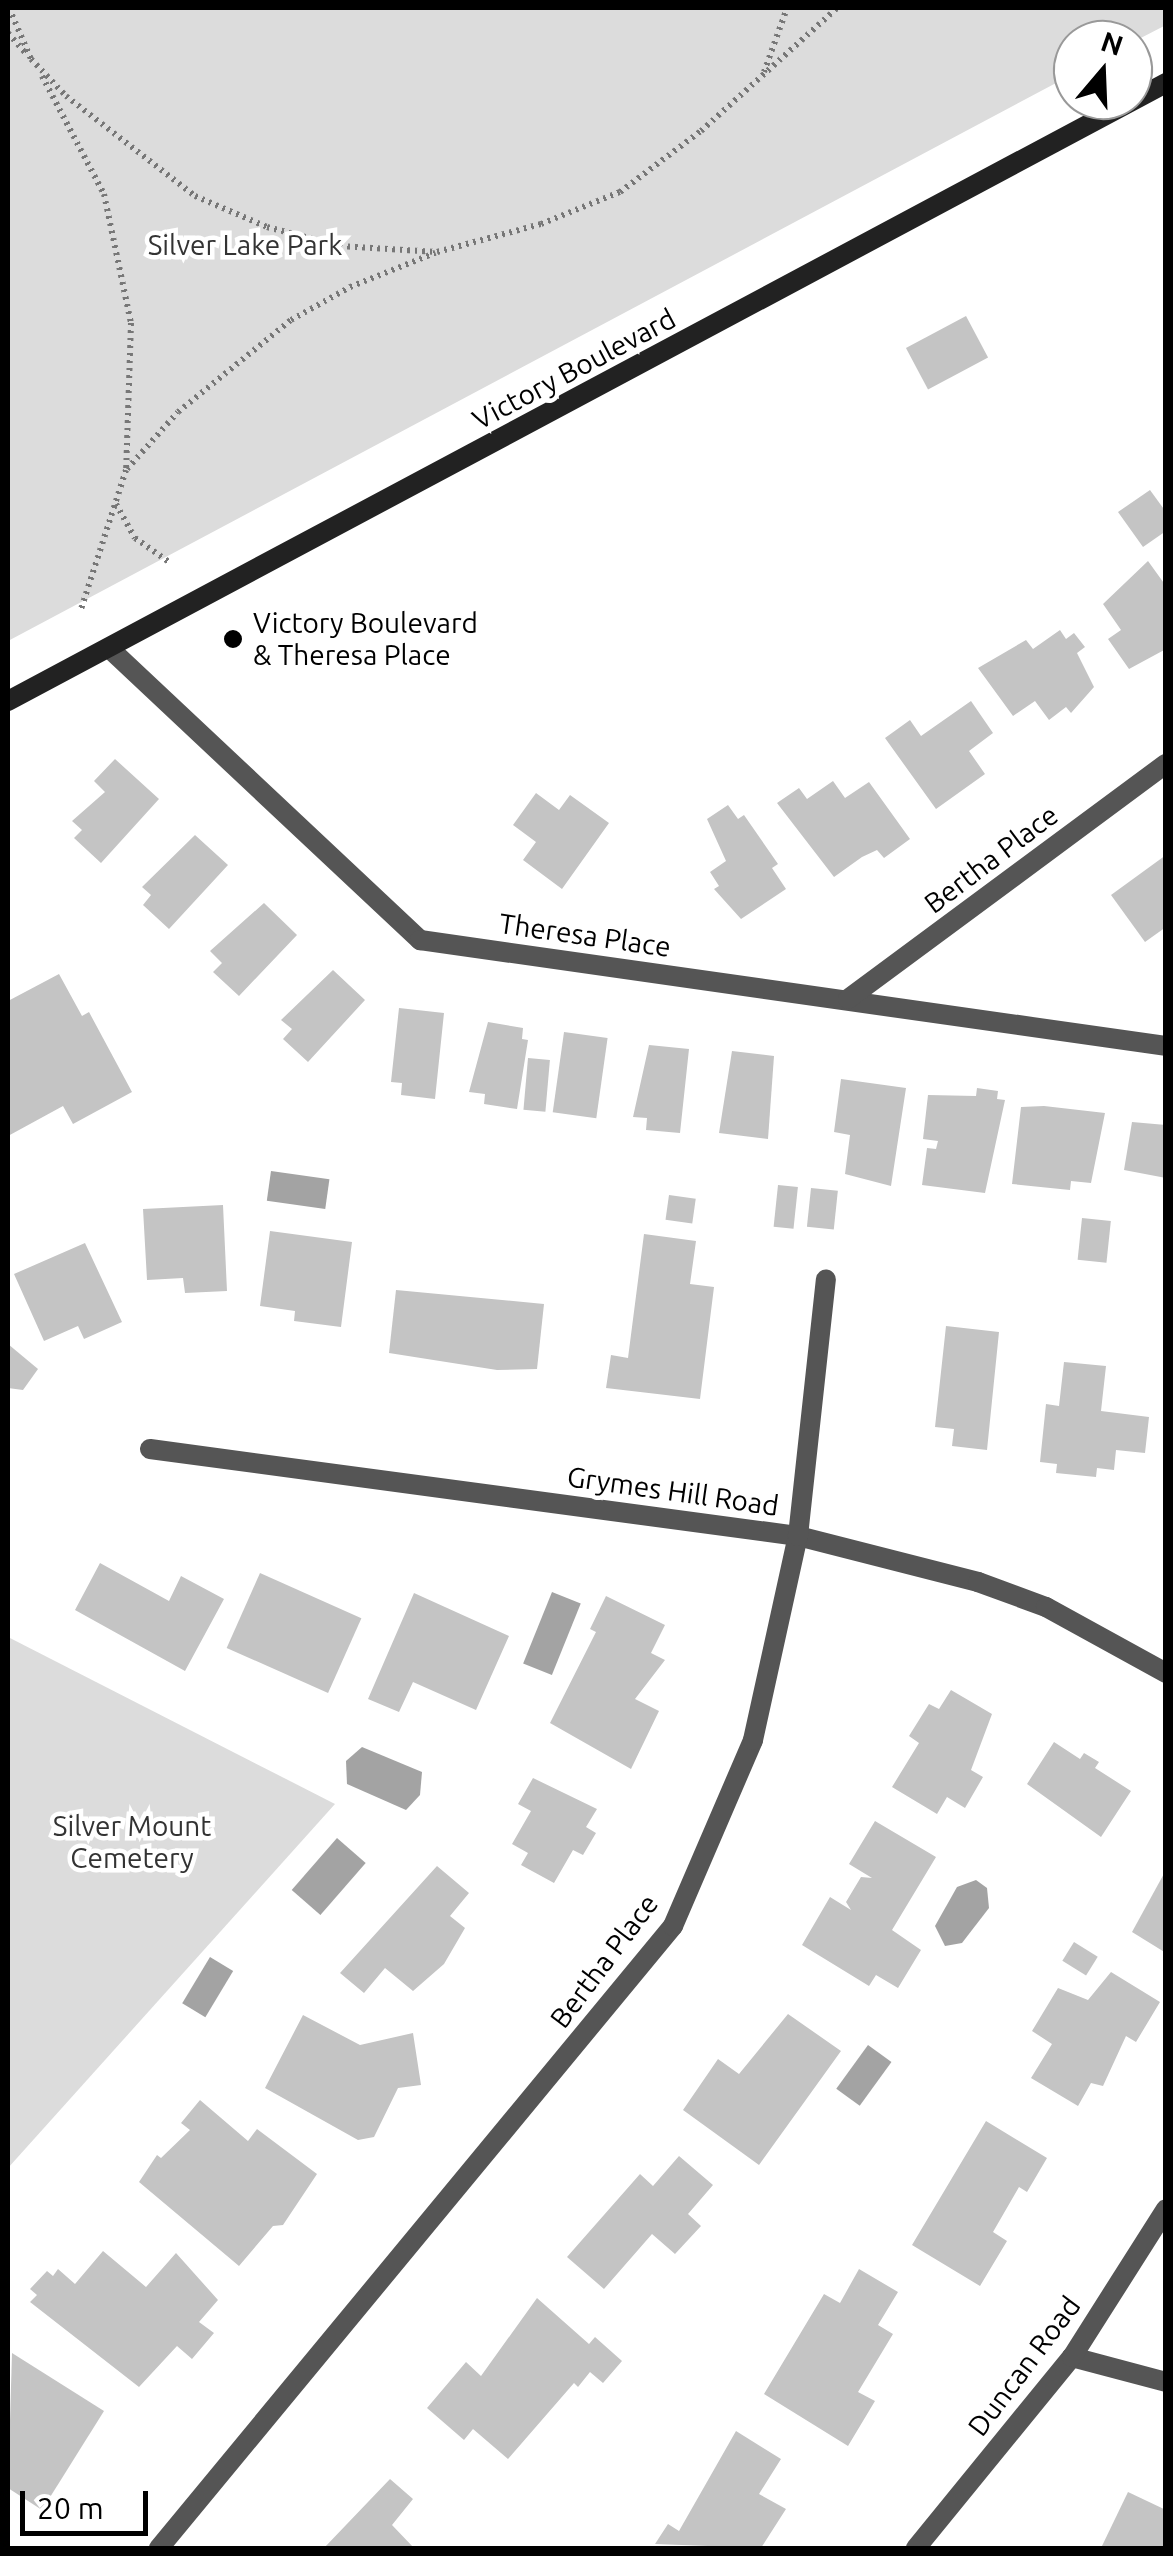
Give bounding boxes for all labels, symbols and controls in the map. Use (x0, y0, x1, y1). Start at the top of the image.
north arrow (1053, 20, 1153, 120)
text: N (1097, 25, 1127, 61)
park label: Silver Lake Park (148, 228, 342, 262)
street label: Victory Boulevard (467, 301, 681, 437)
place label: Victory Boulevard & Theresa Place (253, 606, 478, 672)
marker: Victory Boulevard & Theresa Place (222, 628, 244, 650)
street label: Bertha Place (918, 798, 1064, 920)
street label: Theresa Place (497, 906, 673, 964)
street label: Grymes Hill Road (565, 1460, 781, 1522)
park label: Silver Mount Cemetery (53, 1809, 211, 1875)
street label: Bertha Place (543, 1888, 665, 2034)
street label: Duncan Road (961, 2290, 1087, 2442)
scale bar (25, 2471, 152, 2533)
text: 20 m (37, 2491, 104, 2525)

